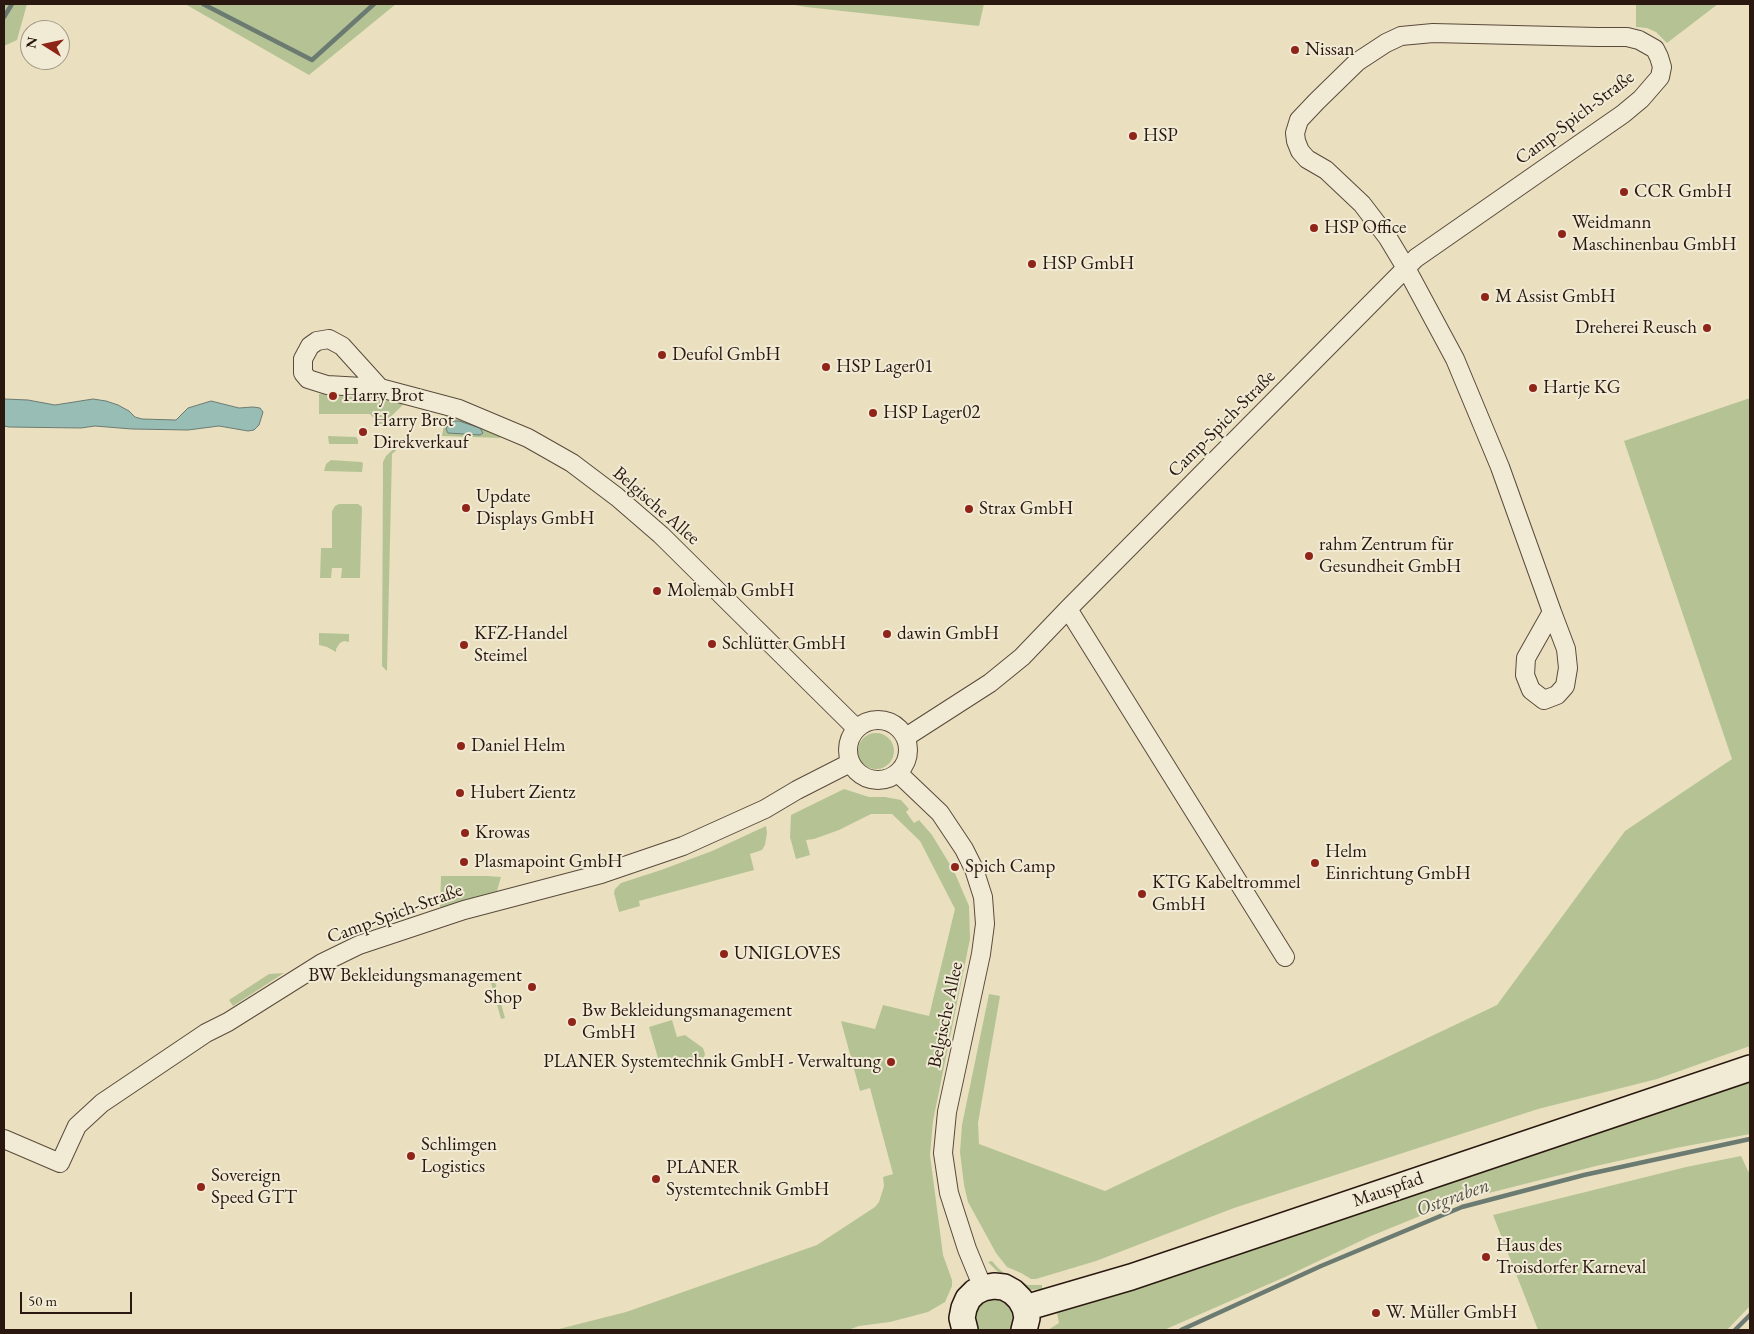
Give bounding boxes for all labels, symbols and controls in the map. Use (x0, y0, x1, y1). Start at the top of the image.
north arrow (20, 20, 70, 70)
text: N (21, 35, 41, 50)
place label: Nissan (1305, 39, 1355, 61)
marker: Nissan (1289, 44, 1301, 56)
street label: Camp-Spich-Straße (1511, 66, 1639, 170)
place label: HSP (1143, 125, 1178, 147)
marker: HSP (1127, 130, 1139, 142)
place label: CCR GmbH (1634, 181, 1732, 203)
marker: CCR GmbH (1618, 186, 1630, 198)
place label: Weidmann Maschinenbau GmbH (1572, 212, 1737, 256)
place label: HSP Office (1324, 217, 1407, 239)
marker: HSP Office (1308, 222, 1320, 234)
marker: Weidmann Maschinenbau GmbH (1556, 228, 1568, 240)
place label: HSP GmbH (1042, 253, 1134, 275)
marker: HSP GmbH (1026, 258, 1038, 270)
place label: M Assist GmbH (1495, 286, 1616, 308)
marker: M Assist GmbH (1479, 291, 1491, 303)
place label: Dreherei Reusch (1575, 317, 1697, 339)
marker: Dreherei Reusch (1701, 322, 1713, 334)
place label: Deufol GmbH (672, 344, 781, 366)
marker: Deufol GmbH (656, 349, 668, 361)
place label: HSP Lager01 (836, 356, 933, 378)
marker: HSP Lager01 (820, 361, 832, 373)
street label: Camp-Spich-Straße (1163, 365, 1281, 483)
place label: Hartje KG (1543, 377, 1621, 399)
marker: Hartje KG (1527, 382, 1539, 394)
place label: Harry Brot (343, 385, 424, 407)
marker: Harry Brot (327, 390, 339, 402)
place label: HSP Lager02 (883, 402, 980, 424)
marker: HSP Lager02 (867, 407, 879, 419)
place label: Harry Brot Direkverkauf (373, 410, 469, 454)
marker: Harry Brot Direkverkauf (357, 426, 369, 438)
street label: Belgische Allee (608, 462, 704, 550)
place label: Update Displays GmbH (476, 486, 595, 530)
place label: Strax GmbH (979, 498, 1074, 520)
marker: Update Displays GmbH (460, 502, 472, 514)
marker: Strax GmbH (963, 503, 975, 515)
place label: rahm Zentrum für Gesundheit GmbH (1319, 534, 1461, 578)
marker: rahm Zentrum für Gesundheit GmbH (1303, 550, 1315, 562)
place label: Molemab GmbH (667, 580, 795, 602)
marker: Molemab GmbH (651, 585, 663, 597)
place label: KFZ-Handel Steimel (474, 623, 568, 667)
place label: dawin GmbH (897, 623, 999, 645)
marker: dawin GmbH (881, 628, 893, 640)
place label: Schlütter GmbH (722, 633, 846, 655)
marker: Schlütter GmbH (706, 638, 718, 650)
marker: KFZ-Handel Steimel (458, 639, 470, 651)
place label: Daniel Helm (471, 735, 566, 757)
marker: Daniel Helm (455, 740, 467, 752)
place label: Hubert Zientz (470, 782, 575, 804)
marker: Hubert Zientz (454, 787, 466, 799)
place label: Krowas (475, 822, 530, 844)
marker: Krowas (459, 827, 471, 839)
place label: Helm Einrichtung GmbH (1325, 841, 1471, 885)
place label: Plasmapoint GmbH (474, 851, 623, 873)
marker: Plasmapoint GmbH (458, 856, 470, 868)
place label: Spich Camp (965, 856, 1055, 878)
marker: Helm Einrichtung GmbH (1309, 857, 1321, 869)
marker: Spich Camp (949, 861, 961, 873)
place label: KTG Kabeltrommel GmbH (1152, 872, 1300, 916)
street label: Camp-Spich-Straße (324, 879, 466, 949)
marker: KTG Kabeltrommel GmbH (1136, 888, 1148, 900)
place label: UNIGLOVES (734, 943, 841, 965)
marker: UNIGLOVES (718, 948, 730, 960)
street label: Belgische Allee (924, 960, 968, 1070)
place label: BW Bekleidungsmanagement Shop (308, 965, 522, 1009)
marker: BW Bekleidungsmanagement Shop (526, 981, 538, 993)
place label: Bw Bekleidungsmanagement GmbH (582, 1000, 792, 1044)
marker: Bw Bekleidungsmanagement GmbH (566, 1016, 578, 1028)
place label: PLANER Systemtechnik GmbH - Verwaltung (543, 1051, 881, 1073)
marker: PLANER Systemtechnik GmbH - Verwaltung (885, 1056, 897, 1068)
place label: Schlimgen Logistics (421, 1134, 497, 1178)
marker: Schlimgen Logistics (405, 1150, 417, 1162)
place label: PLANER Systemtechnik GmbH (666, 1157, 829, 1201)
place label: Sovereign Speed GTT (211, 1165, 297, 1209)
street label: Mauspfad (1350, 1167, 1426, 1213)
marker: PLANER Systemtechnik GmbH (650, 1173, 662, 1185)
water label: Ostgraben (1413, 1174, 1493, 1222)
marker: Sovereign Speed GTT (195, 1181, 207, 1193)
place label: Haus des Troisdorfer Karneval (1496, 1235, 1646, 1279)
marker: Haus des Troisdorfer Karneval (1480, 1251, 1492, 1263)
scale bar (22, 1282, 135, 1314)
text: 50 m (28, 1291, 57, 1310)
place label: W. Müller GmbH (1386, 1302, 1517, 1324)
marker: W. Müller GmbH (1370, 1307, 1382, 1319)

